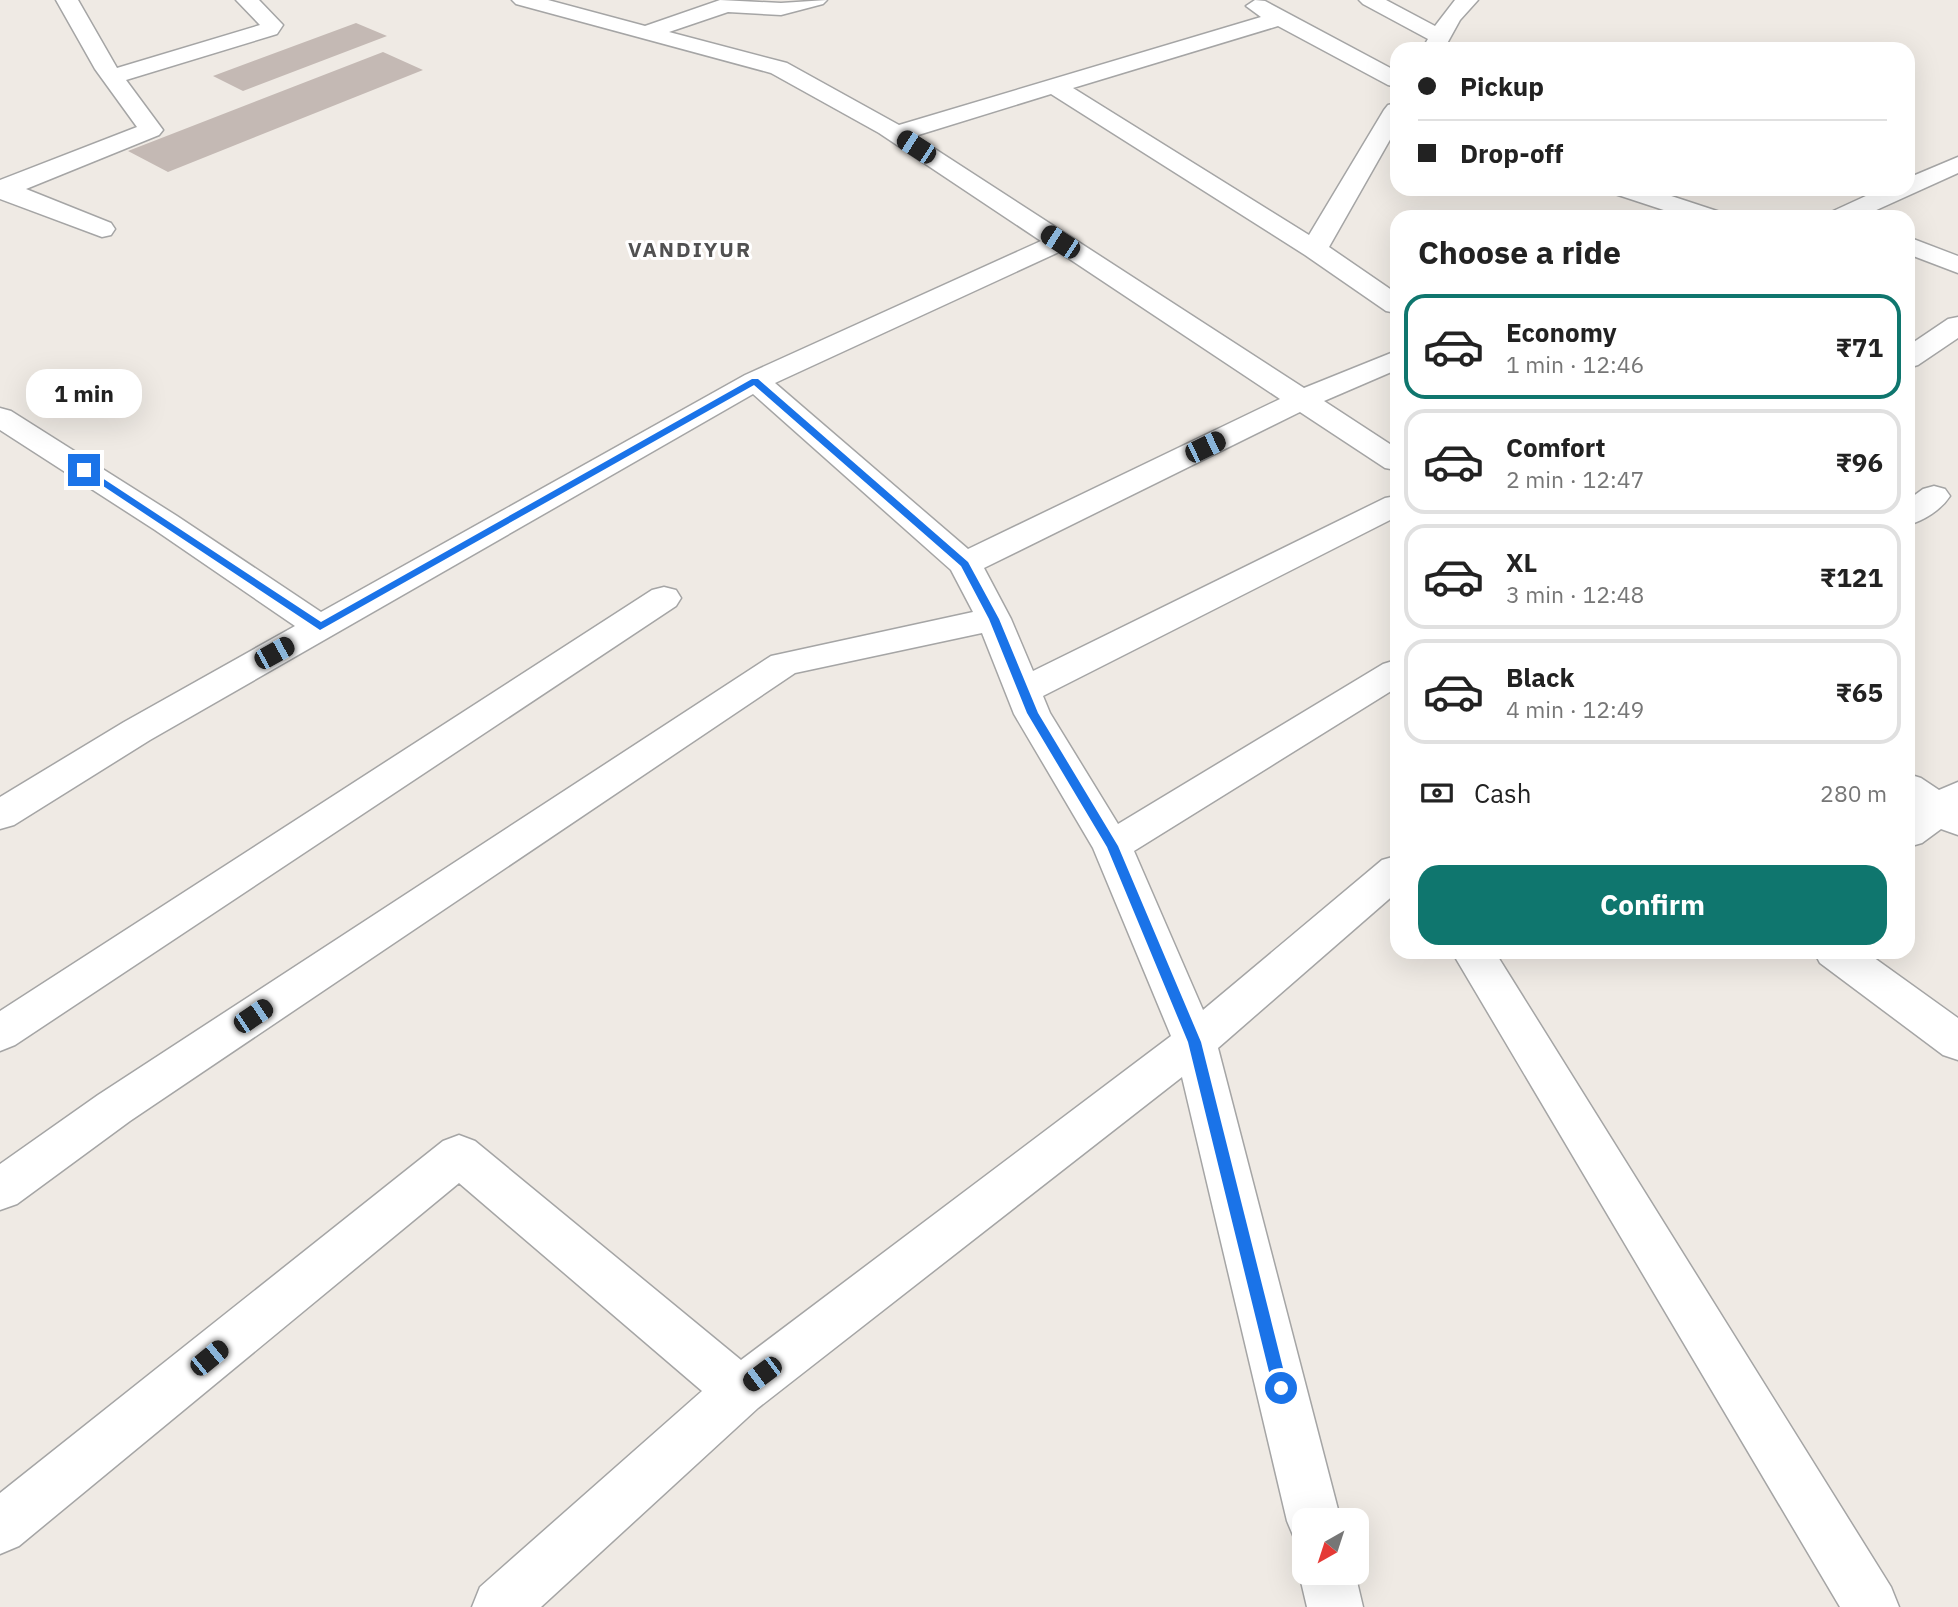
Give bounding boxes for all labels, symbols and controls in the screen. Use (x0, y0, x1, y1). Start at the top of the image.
text: Pickup (1460, 69, 1544, 103)
car (893, 127, 940, 167)
text: Drop-off (1460, 136, 1563, 170)
car (1037, 222, 1084, 262)
text: Choose a ride (1418, 231, 1621, 273)
district label: VANDIYUR (628, 235, 752, 263)
icon: car (1422, 315, 1485, 378)
text: Economy (1506, 315, 1617, 349)
text: ₹71 (1835, 330, 1883, 364)
text: 1 min · 12:46 (1506, 349, 1644, 379)
callout: 1 min (26, 368, 142, 418)
text: 1 min (54, 378, 114, 408)
car (1182, 428, 1229, 466)
icon: car (1422, 430, 1485, 493)
text: Comfort (1506, 430, 1605, 464)
text: ₹96 (1835, 445, 1883, 479)
route end (68, 454, 100, 486)
text: 2 min · 12:47 (1506, 464, 1644, 494)
icon: car (1422, 545, 1485, 608)
text: XL (1506, 545, 1537, 579)
text: ₹121 (1820, 560, 1883, 594)
text: 3 min · 12:48 (1506, 579, 1644, 609)
car (251, 634, 298, 672)
icon: car (1422, 660, 1485, 723)
text: Black (1506, 660, 1574, 694)
text: ₹65 (1835, 675, 1883, 709)
text: 4 min · 12:49 (1506, 694, 1644, 724)
icon: cash (1418, 774, 1456, 812)
text: Cash (1474, 776, 1531, 810)
text: 280 m (1820, 778, 1887, 808)
button: Confirm (1418, 865, 1887, 945)
car (230, 996, 277, 1036)
car (187, 1337, 232, 1379)
car (739, 1353, 786, 1395)
route start (1265, 1372, 1297, 1404)
north arrow (1292, 1508, 1368, 1586)
map controls (1292, 1508, 1369, 1585)

